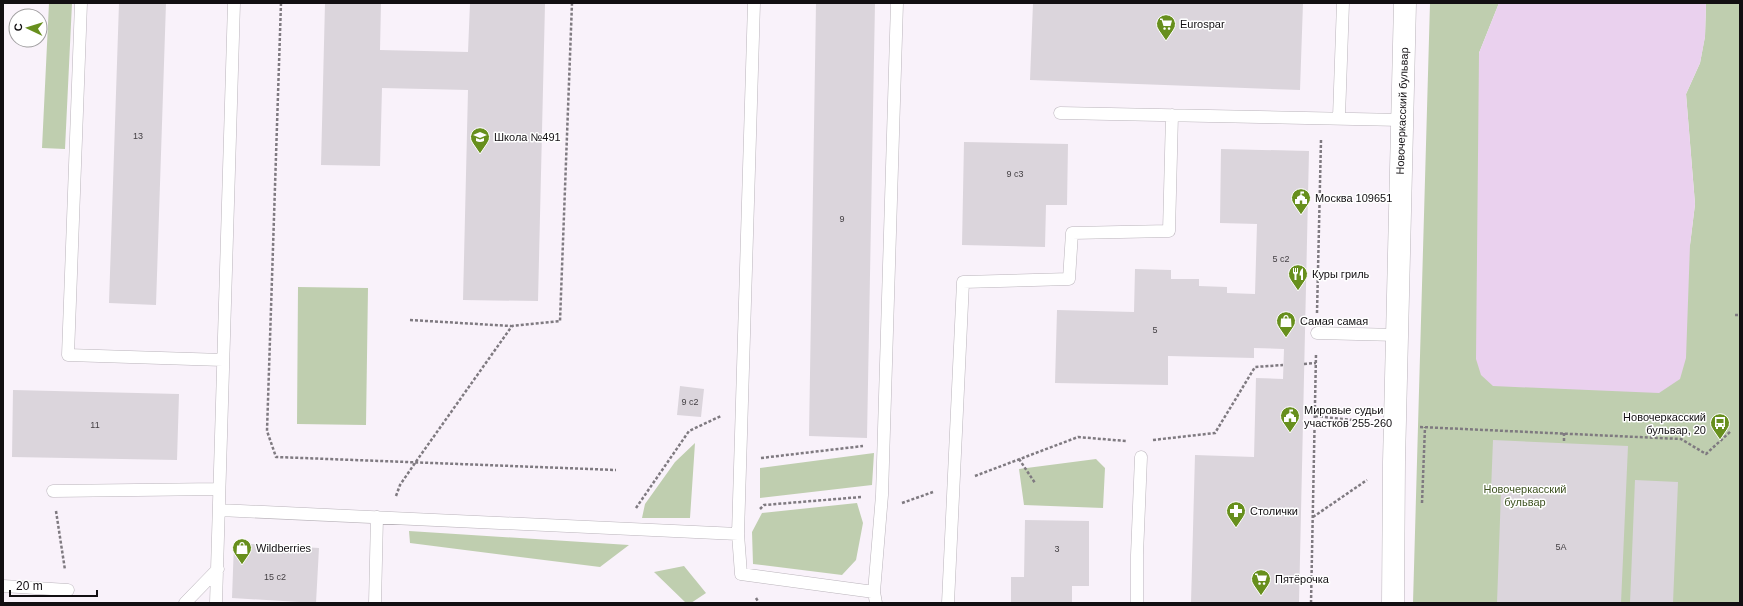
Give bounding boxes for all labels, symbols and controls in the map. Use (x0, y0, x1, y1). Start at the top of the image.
north arrow (8, 8, 48, 48)
supermarket icon: Eurospar (1155, 13, 1177, 41)
place label: Eurospar (1180, 18, 1225, 30)
text: С (12, 23, 24, 32)
street label: Новочеркасский бульвар (1394, 47, 1410, 175)
school or university icon: Школа №491 (469, 126, 491, 154)
house number: 13 (133, 131, 143, 141)
place label: Школа №491 (494, 131, 561, 143)
house number: 9 с3 (1006, 169, 1024, 179)
public building icon: Москва 109651 (1290, 187, 1312, 215)
place label: Москва 109651 (1315, 192, 1392, 204)
house number: 9 (839, 214, 845, 224)
house number: 5 с2 (1272, 254, 1290, 264)
restaurant icon: Куры гриль (1287, 263, 1309, 291)
place label: Куры гриль (1312, 268, 1370, 280)
shop icon: Самая самая (1275, 310, 1297, 338)
place label: Самая самая (1300, 315, 1368, 327)
house number: 5 (1152, 325, 1158, 335)
house number: 9 с2 (681, 397, 699, 407)
place label: Мировые судьи участков 255-260 (1304, 404, 1392, 429)
public building icon: Мировые судьи участков 255-260 (1279, 405, 1301, 433)
place label: Новочеркасский бульвар, 20 (1623, 411, 1706, 436)
bus stop icon: Новочеркасский бульвар, 20 (1709, 412, 1731, 440)
house number: 11 (90, 420, 100, 430)
park label: Новочеркасский бульвар (1484, 483, 1566, 508)
pharmacy icon: Столички (1225, 500, 1247, 528)
place label: Столички (1250, 505, 1298, 517)
shop icon: Wildberries (231, 537, 253, 565)
place label: Wildberries (256, 542, 312, 554)
house number: 5А (1555, 542, 1567, 552)
house number: 3 (1054, 544, 1060, 554)
supermarket icon: Пятёрочка (1250, 568, 1272, 596)
scale bar (10, 572, 97, 598)
house number: 15 с2 (264, 572, 286, 582)
place label: Пятёрочка (1275, 573, 1330, 585)
text: 20 m (16, 579, 43, 593)

